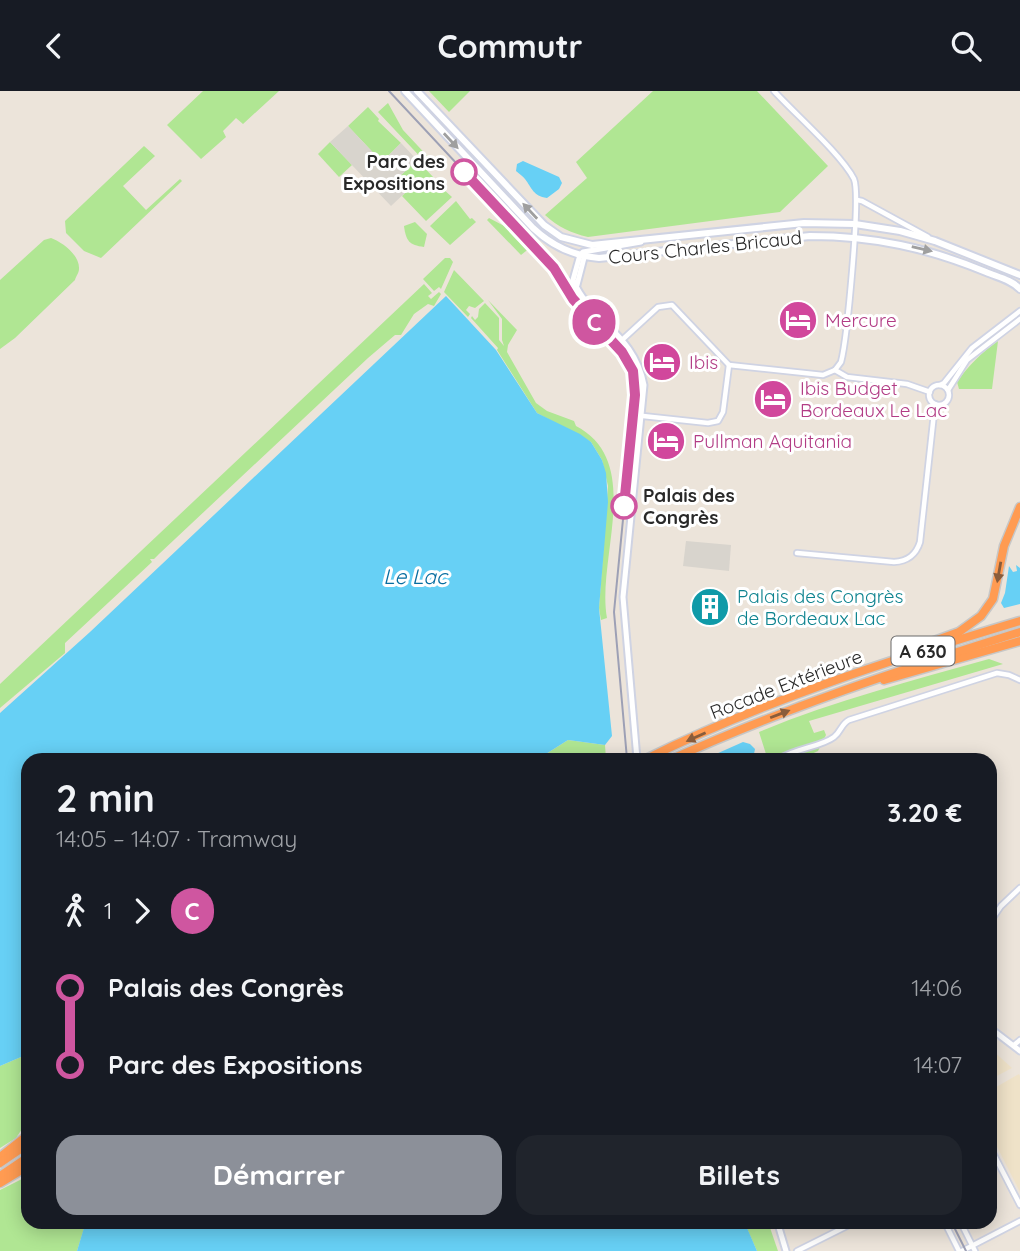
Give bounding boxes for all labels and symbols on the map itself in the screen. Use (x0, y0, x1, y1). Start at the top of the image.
one-way arrow (443, 132, 459, 149)
place label: Parc des Expositions (343, 149, 445, 195)
marker: Parc des Expositions (451, 159, 477, 185)
one-way arrow (522, 203, 538, 220)
street label: Cours Charles Bricaud (607, 225, 803, 269)
one-way arrow (911, 244, 933, 255)
line badge: C (571, 299, 617, 345)
hotel icon: Mercure (777, 299, 819, 341)
place label: Mercure (825, 308, 897, 332)
hotel icon: Ibis (641, 341, 683, 383)
place label: Ibis (689, 350, 718, 374)
place label: Ibis Budget Bordeaux Le Lac (800, 376, 947, 422)
hotel icon: Ibis Budget Bordeaux Le Lac (752, 378, 794, 420)
hotel icon: Pullman Aquitania (645, 420, 687, 462)
place label: Pullman Aquitania (693, 429, 852, 453)
place label: Palais des Congrès (643, 483, 735, 529)
marker: Palais des Congrès (611, 493, 637, 519)
one-way arrow (993, 561, 1004, 583)
water label: Le Lac (383, 563, 449, 589)
place label: Palais des Congrès de Bordeaux Lac (737, 584, 903, 630)
building icon: Palais des Congrès de Bordeaux Lac (689, 586, 731, 628)
road number: A 630 (892, 637, 954, 665)
street label: Rocade Extérieure (706, 644, 866, 724)
one-way arrow (769, 708, 790, 719)
one-way arrow (686, 731, 706, 743)

